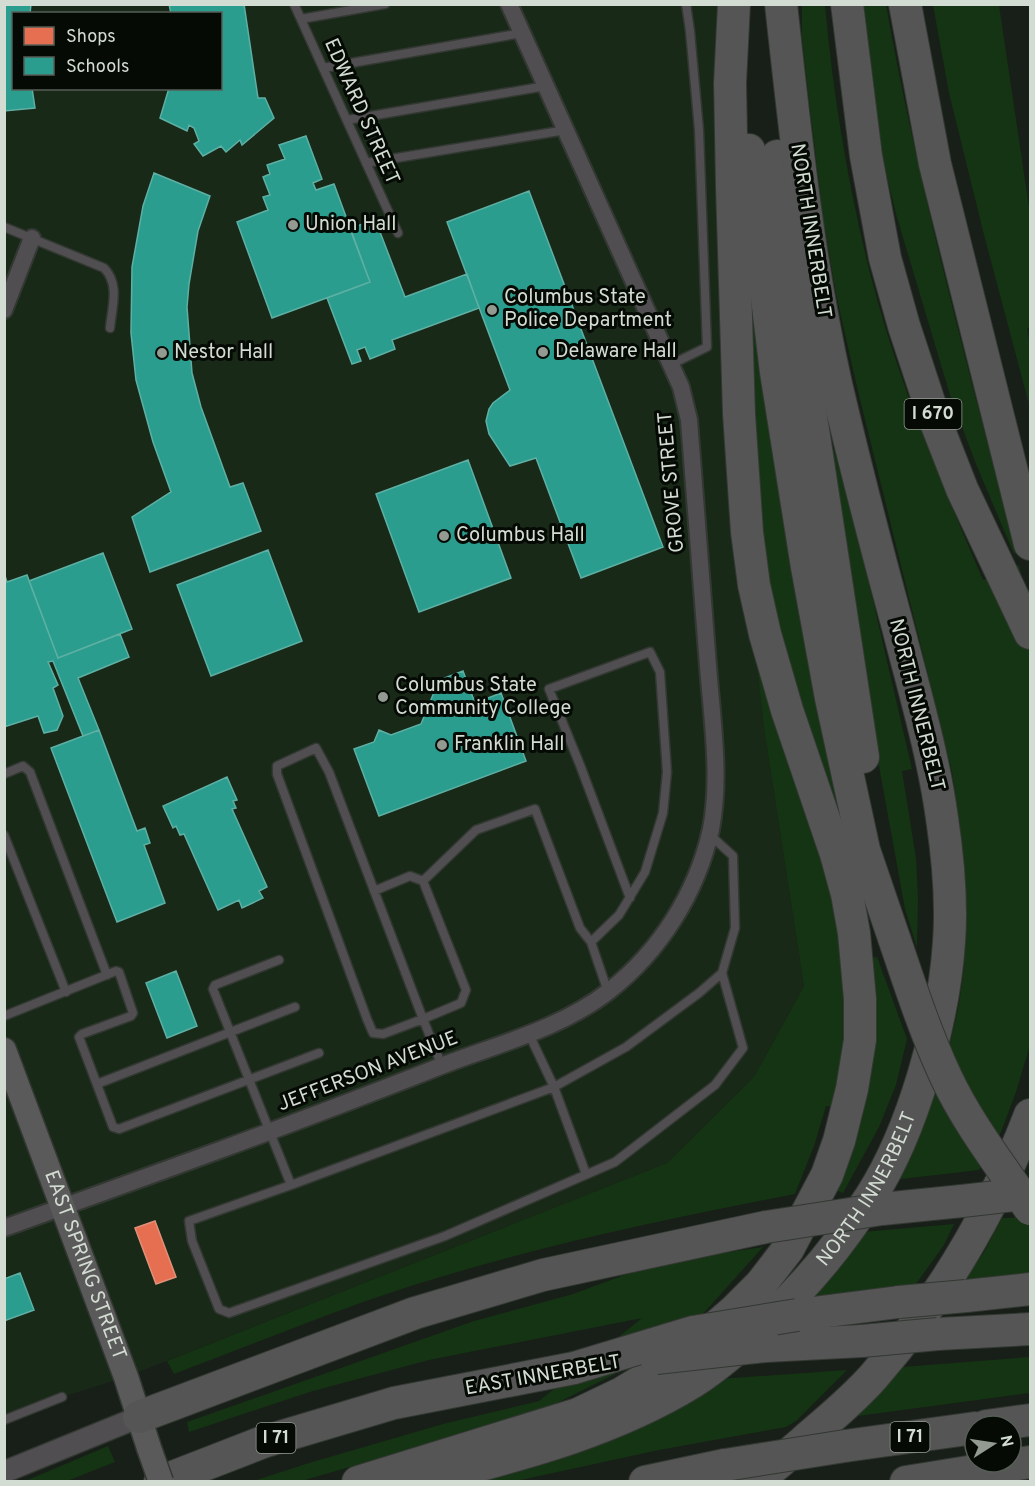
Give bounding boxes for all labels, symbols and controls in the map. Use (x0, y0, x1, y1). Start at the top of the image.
legend (12, 12, 222, 90)
text: Shops (66, 26, 116, 49)
street label: EDWARD STREET (317, 35, 405, 189)
text: Schools (66, 56, 129, 79)
street label: NORTH INNERBELT (783, 142, 837, 320)
place label: Union Hall (305, 212, 397, 238)
marker: Union Hall (286, 218, 300, 232)
place label: Columbus State Police Department (504, 285, 672, 334)
marker: Columbus State Police Department (485, 303, 499, 317)
place label: Delaware Hall (555, 339, 677, 365)
place label: Nestor Hall (174, 340, 273, 366)
marker: Delaware Hall (536, 345, 550, 359)
marker: Nestor Hall (155, 346, 169, 360)
road number: I 670 (904, 399, 962, 429)
street label: GROVE STREET (653, 410, 691, 554)
place label: Columbus Hall (456, 523, 585, 549)
marker: Columbus Hall (437, 529, 451, 543)
street label: NORTH INNERBELT (882, 616, 950, 794)
place label: Columbus State Community College (395, 673, 571, 722)
marker: Columbus State Community College (376, 690, 390, 704)
place label: Franklin Hall (454, 732, 564, 758)
marker: Franklin Hall (435, 738, 449, 752)
street label: JEFFERSON AVENUE (274, 1026, 462, 1118)
street label: NORTH INNERBELT (811, 1108, 923, 1272)
street label: EAST SPRING STREET (37, 1167, 132, 1364)
street label: EAST INNERBELT (463, 1350, 623, 1402)
north arrow (963, 1414, 1023, 1474)
road number: I 71 (890, 1422, 930, 1452)
road number: I 71 (256, 1423, 296, 1453)
text: N (995, 1434, 1017, 1449)

